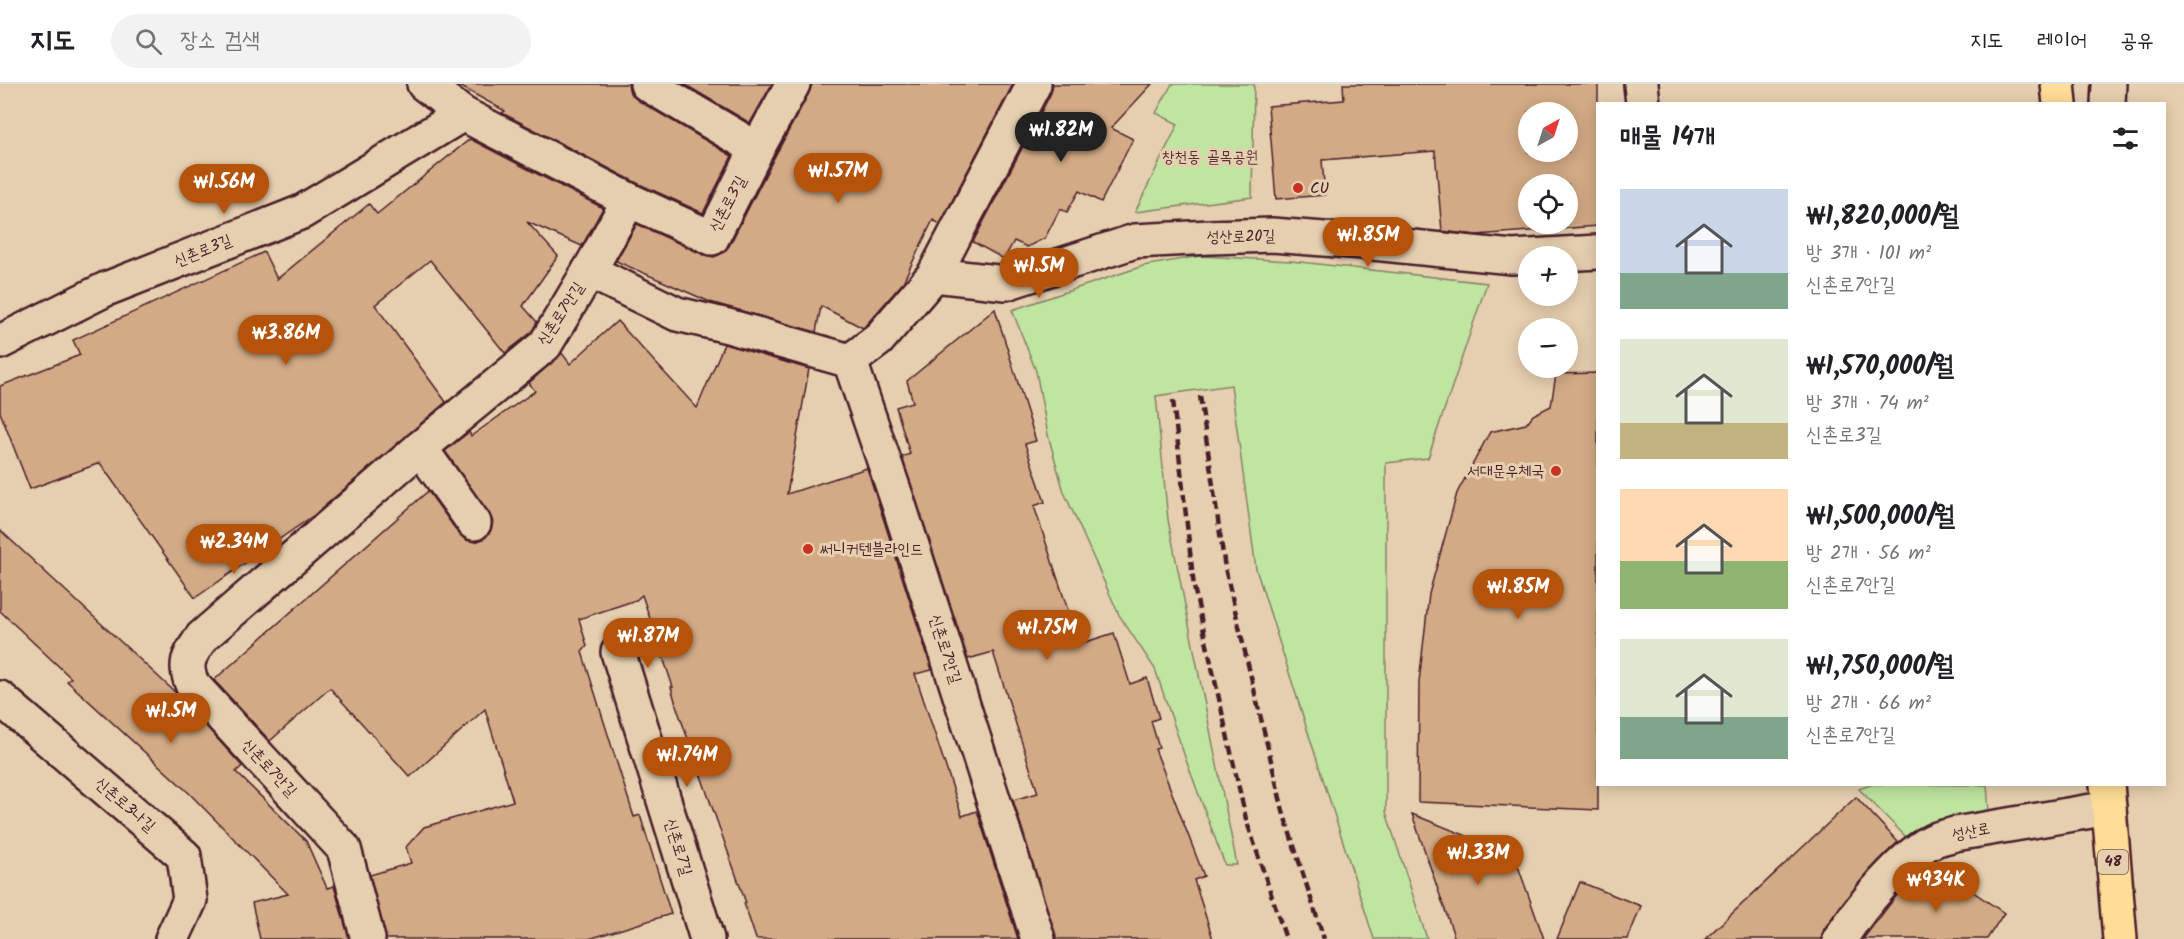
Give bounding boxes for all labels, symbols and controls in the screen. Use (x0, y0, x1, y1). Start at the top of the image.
search box (111, 14, 531, 68)
text: 지도 (30, 19, 75, 64)
text: 장소 검색 (180, 24, 260, 59)
icon: search (132, 25, 165, 58)
text: 지도 (1970, 25, 2004, 58)
text: 레이어 (2037, 25, 2087, 58)
text: 공유 (2120, 25, 2154, 58)
north arrow (1518, 102, 1578, 162)
map controls (1518, 102, 1578, 378)
pin: ₩1.82M (1012, 112, 1110, 163)
text: ₩1.82M (1029, 115, 1093, 147)
text: 매물 14개 (1620, 117, 1715, 159)
icon: filters (2109, 122, 2142, 155)
park label: 창천동 골목공원 (1162, 145, 1258, 170)
pin: ₩1.57M (789, 153, 887, 204)
text: ₩1.57M (808, 156, 868, 188)
pin: ₩1.56M (175, 164, 273, 215)
text: ₩1.56M (193, 167, 255, 199)
street label: 신촌로3길 (703, 171, 753, 237)
button: locate (1518, 174, 1578, 234)
place label: CU (1310, 176, 1330, 201)
marker: CU (1291, 181, 1305, 195)
text: ₩1,820,000/월 (1806, 196, 1959, 238)
icon: home (1668, 213, 1740, 285)
pin: ₩1.85M (1319, 217, 1417, 268)
text: ₩1.85M (1337, 220, 1399, 252)
street label: 성산로20길 (1206, 224, 1276, 250)
street label: 신촌로3길 (170, 228, 236, 274)
text: 방 3개 · 101 m² (1806, 238, 1931, 270)
button: + (1518, 246, 1578, 306)
pin: ₩1.5M (997, 248, 1081, 299)
text: ₩1.5M (1014, 251, 1064, 283)
text: 신촌로7안길 (1806, 270, 1896, 302)
street label: 신촌로7안길 (531, 277, 591, 351)
pin: ₩3.86M (237, 315, 335, 366)
text: ₩3.86M (252, 318, 320, 350)
button: − (1518, 318, 1578, 378)
text: ₩1,570,000/월 (1806, 346, 1954, 388)
icon: home (1668, 363, 1740, 435)
text: 방 3개 · 74 m² (1806, 388, 1929, 420)
text: 신촌로3길 (1806, 420, 1882, 452)
place label: 서대문우체국 (1467, 459, 1544, 484)
marker: 서대문우체국 (1549, 464, 1563, 478)
text: ₩1,500,000/월 (1806, 496, 1955, 538)
icon: home (1668, 513, 1740, 585)
pin: ₩2.34M (185, 524, 283, 575)
text: ₩2.34M (200, 527, 268, 559)
place label: 써니커텐블라인드 (820, 537, 923, 562)
text: 방 2개 · 56 m² (1806, 538, 1931, 570)
marker: 써니커텐블라인드 (801, 542, 815, 556)
pin: ₩1.85M (1469, 569, 1567, 620)
text: 신촌로7안길 (1806, 570, 1896, 602)
text: ₩1.85M (1487, 572, 1549, 604)
pin: ₩1.75M (998, 610, 1096, 661)
street label: 신촌로7안길 (922, 611, 968, 687)
text: ₩1.75M (1017, 613, 1077, 645)
pin: ₩1.87M (599, 618, 697, 669)
text: ₩1.87M (617, 621, 679, 653)
text: ₩1,750,000/월 (1806, 646, 1954, 688)
icon: home (1668, 663, 1740, 735)
text: 방 2개 · 66 m² (1806, 688, 1931, 720)
pin: ₩1.5M (129, 693, 213, 744)
text: ₩1.5M (146, 696, 196, 728)
text: 신촌로7안길 (1806, 720, 1896, 752)
street label: 신촌로7안길 (235, 733, 303, 803)
pin: ₩1.74M (638, 737, 736, 788)
text: ₩1.74M (656, 740, 718, 772)
street label: 신촌로3나길 (89, 771, 161, 839)
street label: 신촌로7길 (657, 815, 699, 879)
street label: 성산로 (1950, 816, 1992, 848)
pin: ₩1.33M (1429, 835, 1527, 886)
text: ₩1.33M (1447, 838, 1509, 870)
road number: 48 (2098, 850, 2128, 874)
pin: ₩934K (1894, 862, 1978, 913)
text: ₩934K (1907, 865, 1965, 897)

